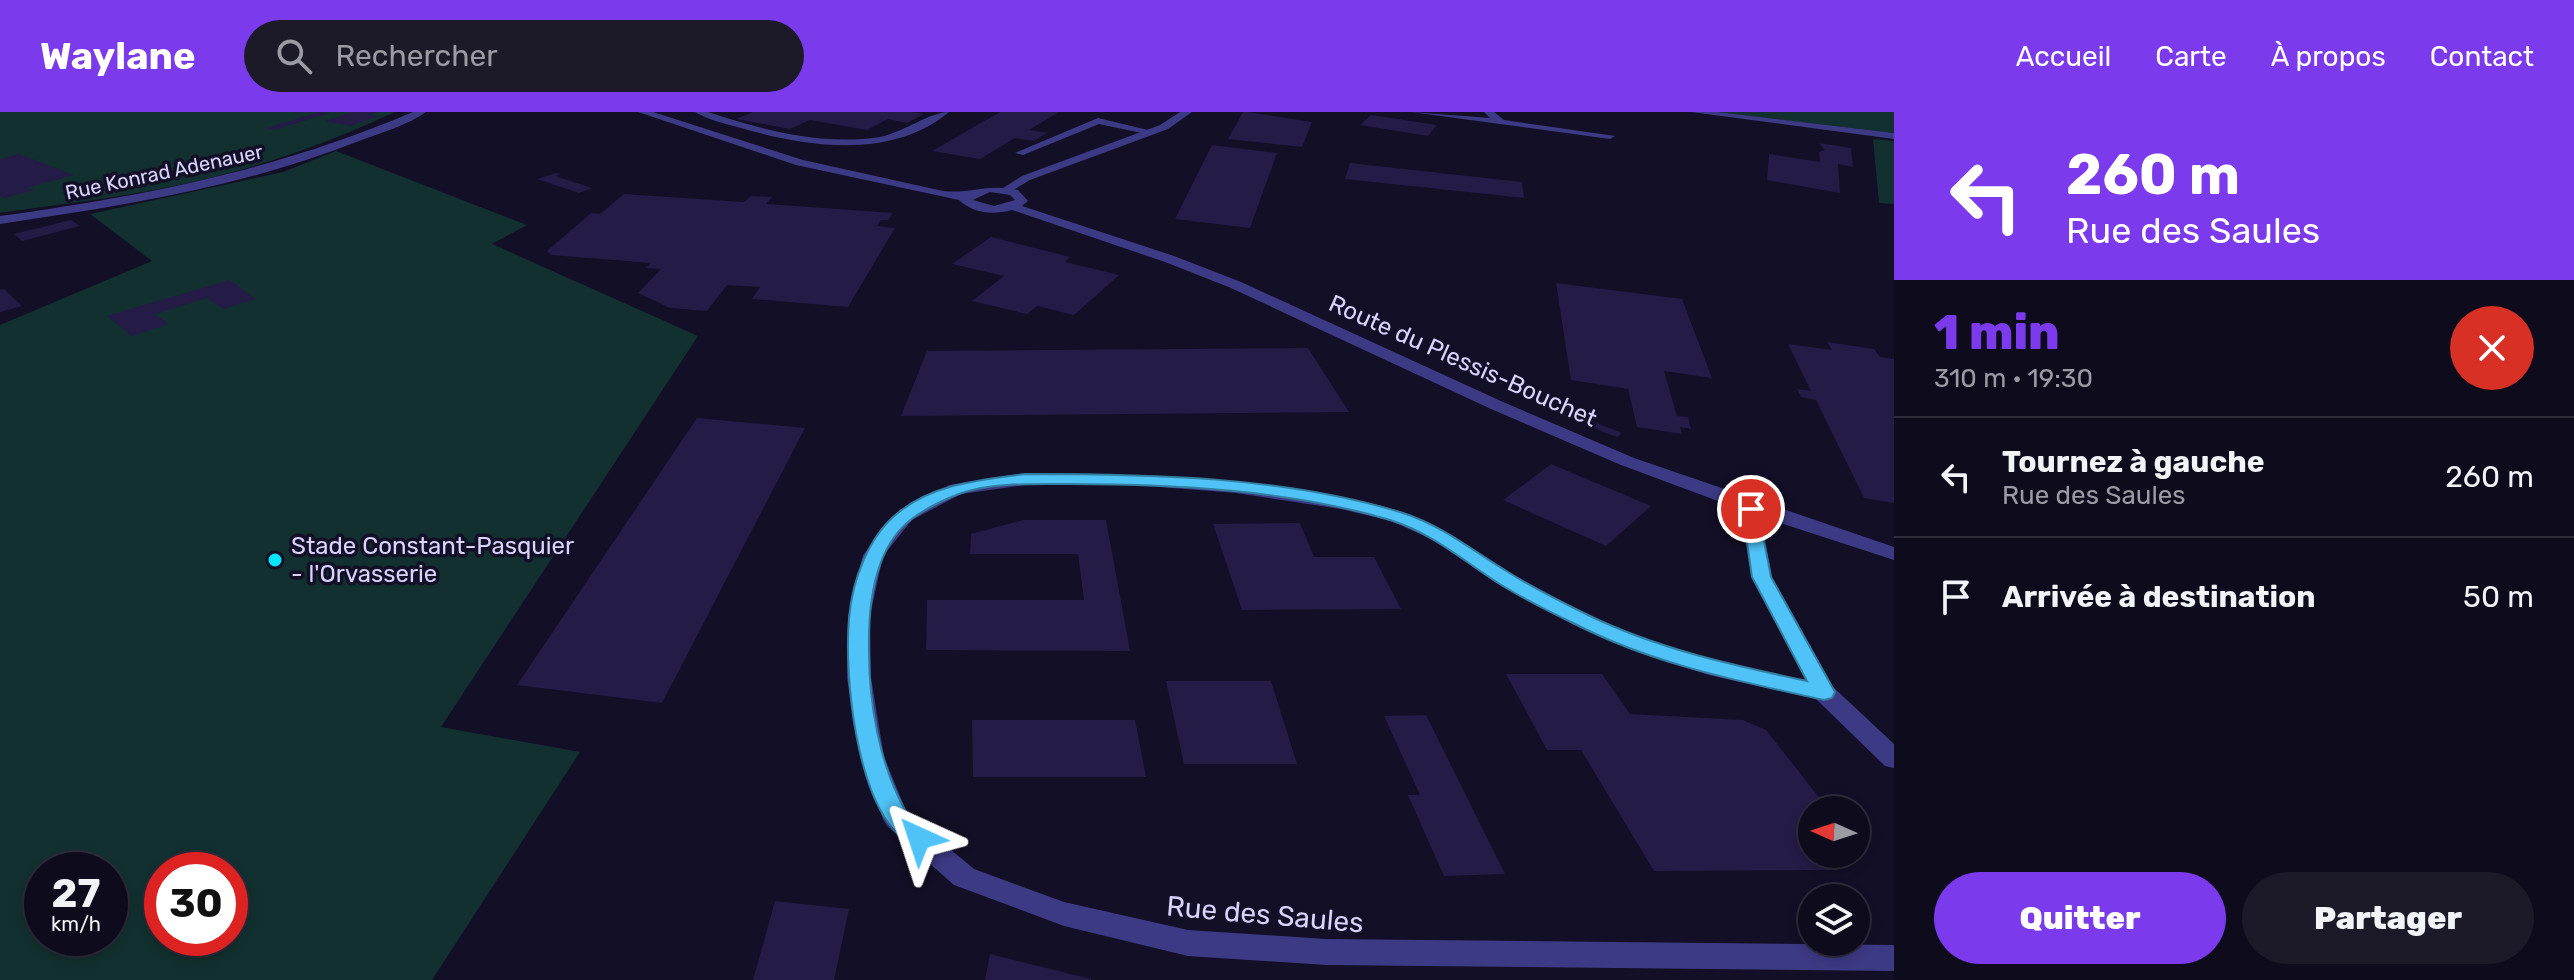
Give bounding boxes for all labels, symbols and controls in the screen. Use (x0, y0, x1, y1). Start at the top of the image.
search box (244, 20, 804, 92)
text: Waylane (40, 33, 196, 79)
icon: search (272, 34, 316, 78)
text: Rechercher (336, 38, 498, 74)
text: Accueil (2016, 40, 2111, 73)
text: Carte (2155, 40, 2227, 73)
text: À propos (2271, 40, 2386, 73)
text: Contact (2430, 40, 2534, 73)
street label: Rue Konrad Adenauer (63, 139, 265, 205)
text: 260 m (2066, 142, 2240, 208)
icon: left (1934, 144, 2038, 248)
text: Rue des Saules (2066, 209, 2320, 252)
street label: Route du Plessis-Bouchet (1325, 289, 1601, 433)
text: 1 min (1934, 304, 2060, 361)
button: close (2450, 306, 2534, 390)
text: 310 m · 19:30 (1934, 363, 2093, 394)
text: Tournez à gauche (2002, 444, 2265, 480)
icon: left (1934, 455, 1978, 499)
text: 260 m (2445, 459, 2534, 495)
pin (1717, 475, 1785, 543)
text: Rue des Saules (2002, 480, 2186, 511)
icon: arrive (1729, 487, 1773, 531)
place label: Stade Constant-Pasquier - l'Orvasserie (291, 532, 574, 588)
marker: Stade Constant-Pasquier - l'Orvasserie (266, 551, 284, 569)
icon: arrive (1934, 575, 1978, 619)
text: Arrivée à destination (2002, 579, 2316, 615)
text: 50 m (2463, 579, 2534, 615)
position arrow (877, 796, 961, 880)
north arrow (1798, 796, 1870, 868)
map controls (1798, 796, 1870, 956)
speed limit sign: 30 (144, 852, 248, 956)
text: 27 (52, 870, 100, 917)
button: Quitter (1934, 872, 2226, 964)
button: Partager (2242, 872, 2534, 964)
button: layers (1798, 884, 1870, 956)
street label: Rue des Saules (1165, 889, 1365, 940)
text: km/h (51, 912, 101, 936)

